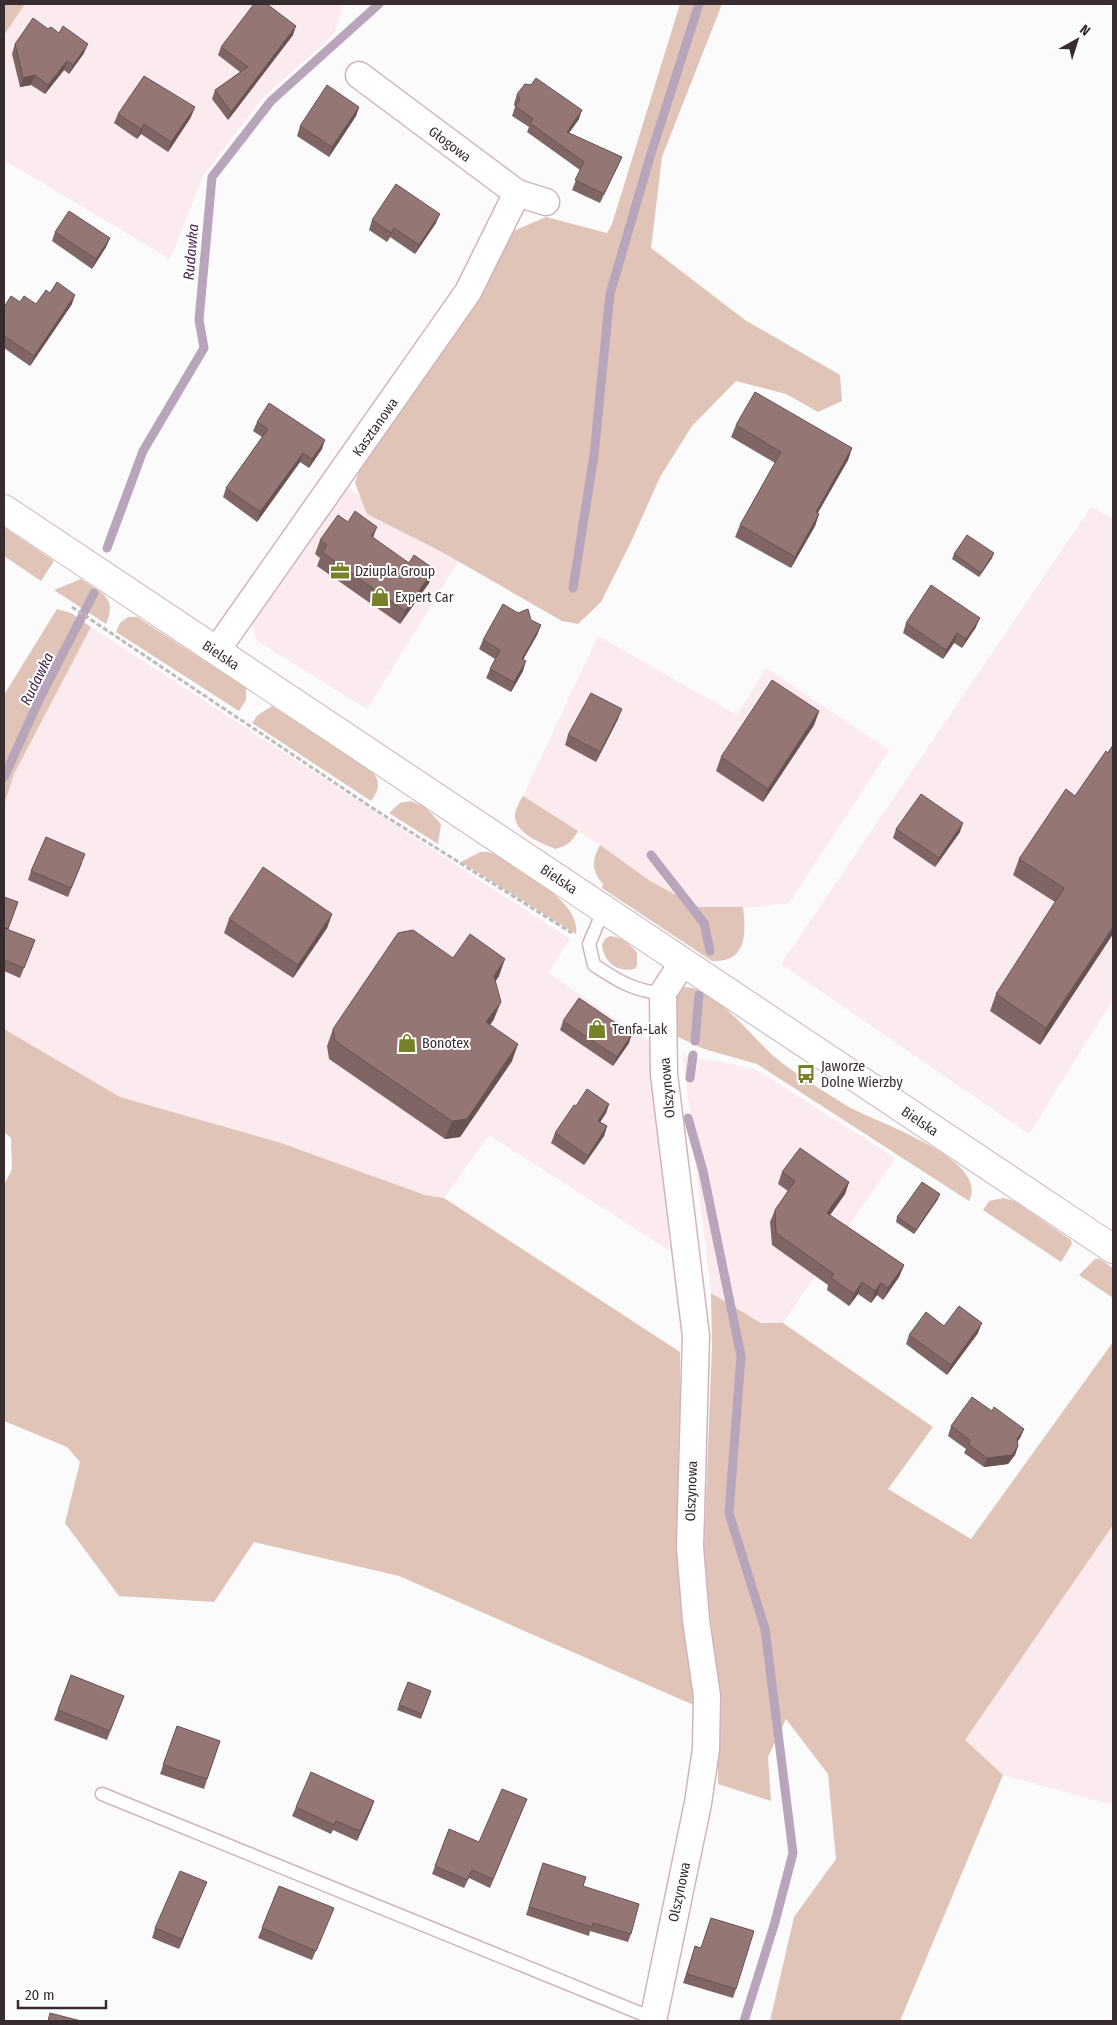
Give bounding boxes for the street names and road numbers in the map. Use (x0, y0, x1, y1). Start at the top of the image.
street label: Głogowa (425, 123, 474, 166)
street label: Kasztanowa (349, 395, 402, 460)
street label: Bielska (199, 637, 243, 674)
street label: Bielska (537, 861, 581, 898)
street label: Olszynowa (656, 1057, 679, 1119)
street label: Bielska (898, 1103, 942, 1140)
street label: Olszynowa (682, 1460, 701, 1522)
street label: Olszynowa (665, 1860, 694, 1924)

